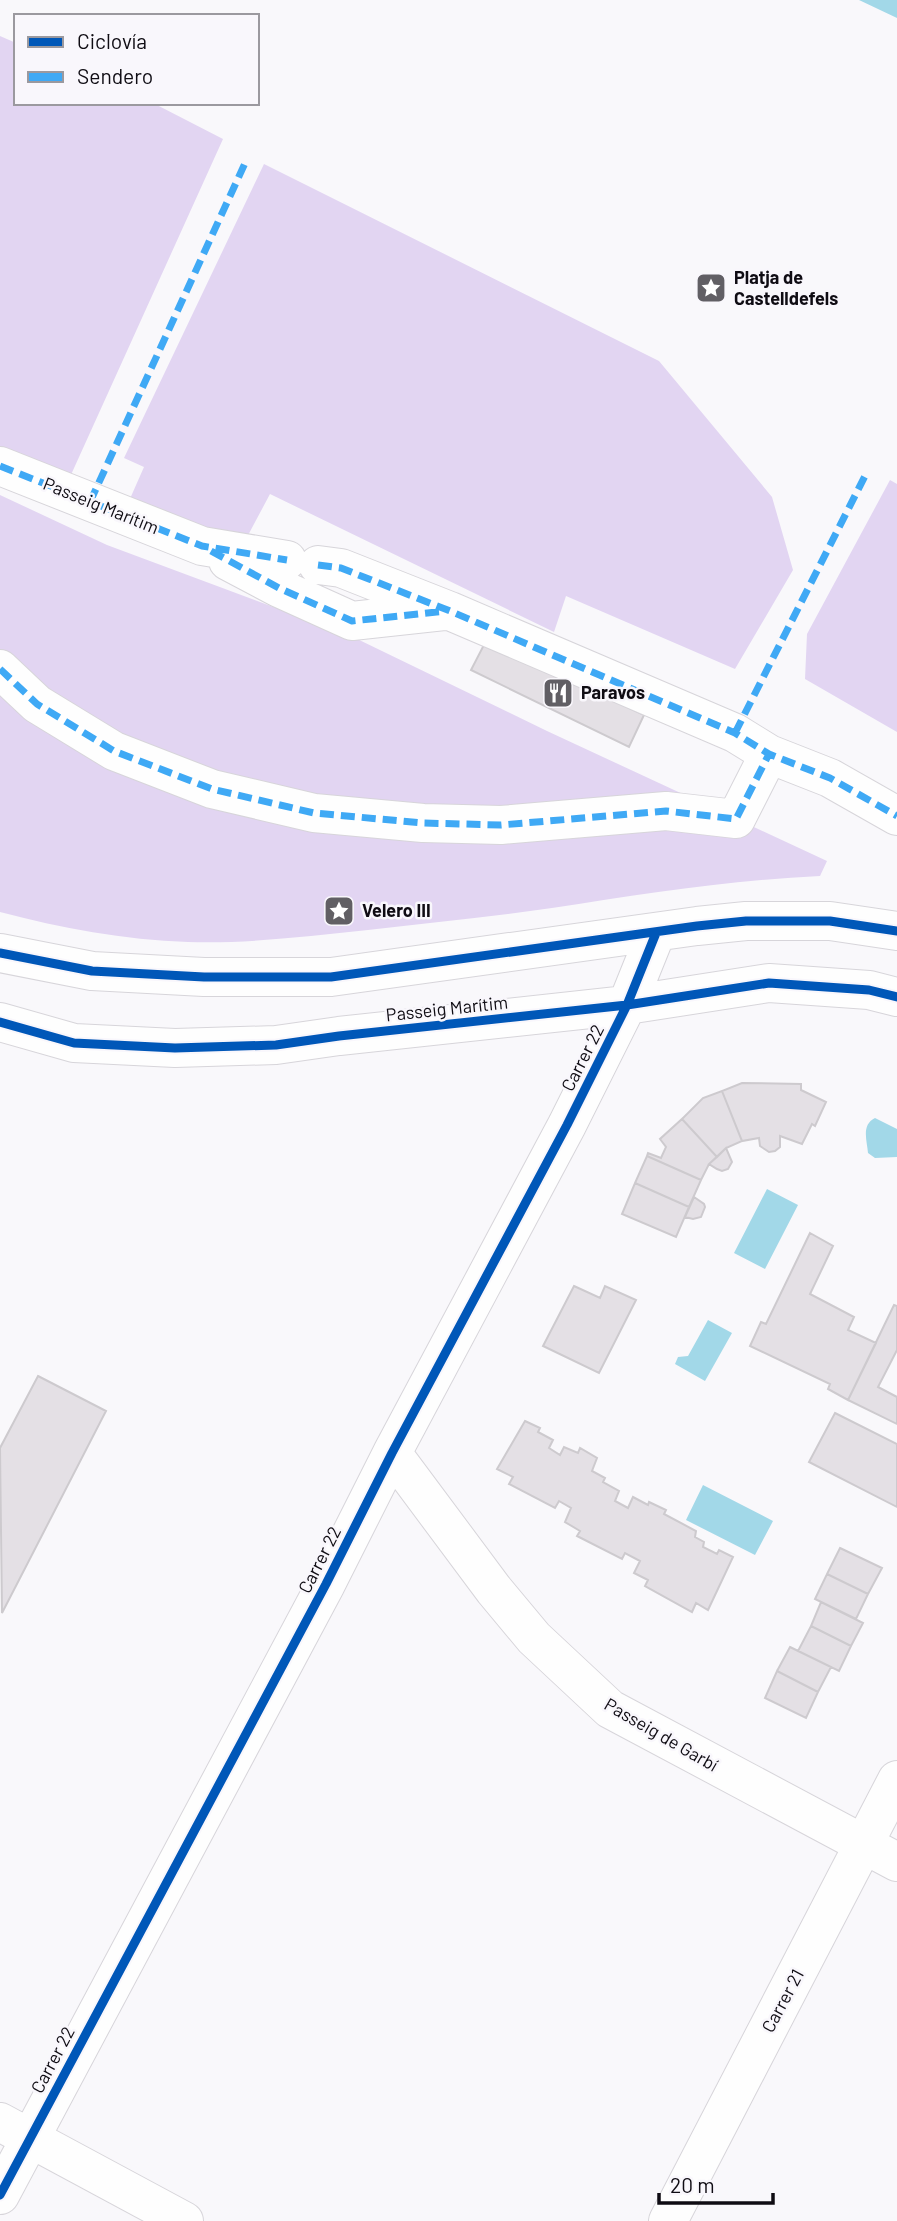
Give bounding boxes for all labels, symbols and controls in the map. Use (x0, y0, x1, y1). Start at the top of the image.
legend (14, 14, 259, 105)
text: Ciclovía (77, 28, 147, 53)
text: Sendero (77, 63, 153, 88)
place label: Platja de Castelldefels (734, 266, 838, 309)
place icon: Platja de Castelldefels (694, 271, 728, 305)
street label: Passeig Marítim (40, 472, 162, 538)
restaurant icon: Paravos (541, 676, 575, 710)
place label: Paravos (581, 681, 645, 703)
place icon: Velero III (322, 894, 356, 928)
place label: Velero III (362, 899, 431, 921)
street label: Passeig Marítim (385, 991, 509, 1025)
street label: Carrer 22 (556, 1020, 608, 1095)
street label: Carrer 22 (293, 1522, 345, 1597)
street label: Passeig de Garbí (601, 1693, 722, 1776)
street label: Carrer 21 (756, 1965, 808, 2036)
street label: Carrer 22 (25, 2023, 79, 2097)
scale bar (659, 2162, 773, 2206)
text: 20 m (670, 2172, 715, 2197)

